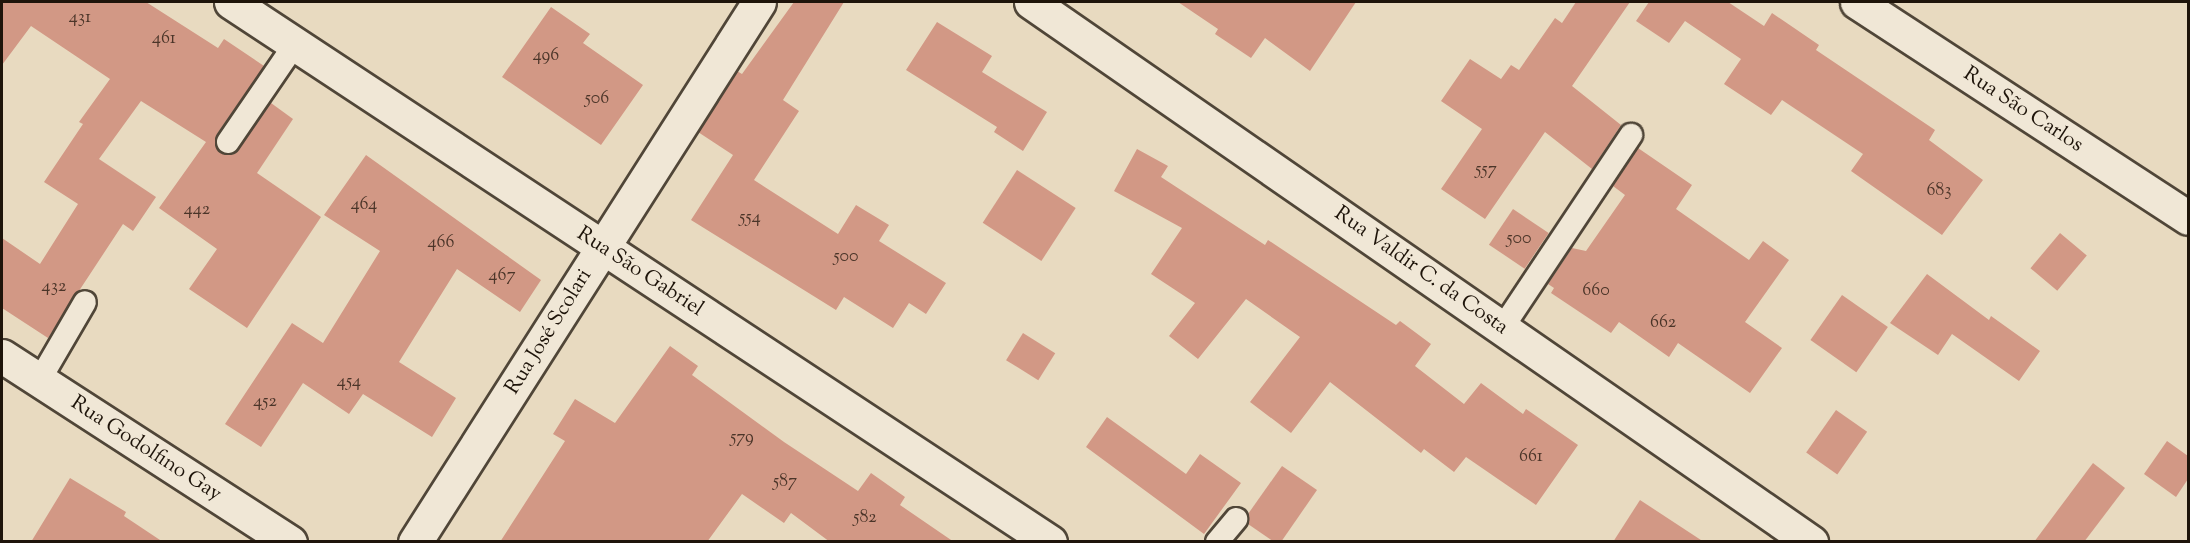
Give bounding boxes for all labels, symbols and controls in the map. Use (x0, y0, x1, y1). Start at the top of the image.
house number: 431 (69, 7, 91, 29)
house number: 461 (152, 28, 176, 50)
house number: 496 (533, 45, 559, 67)
street label: Rua São Carlos (1958, 62, 2088, 158)
house number: 506 (585, 88, 609, 110)
house number: 557 (1475, 159, 1497, 181)
house number: 683 (1926, 180, 1952, 202)
house number: 464 (351, 194, 377, 216)
house number: 442 (184, 199, 210, 221)
street label: Rua Valdir C. da Costa (1329, 201, 1513, 341)
house number: 554 (739, 207, 761, 229)
street label: Rua São Gabriel (572, 222, 708, 322)
house number: 500 (1506, 228, 1532, 250)
house number: 466 (428, 232, 454, 254)
house number: 500 (833, 246, 859, 268)
house number: 467 (489, 265, 515, 287)
street label: Rua José Scolari (500, 265, 598, 399)
house number: 432 (42, 276, 66, 298)
house number: 660 (1582, 280, 1610, 302)
house number: 662 (1650, 312, 1676, 334)
house number: 454 (337, 371, 361, 393)
street label: Rua Godolfino Gay (66, 391, 226, 507)
house number: 452 (253, 391, 277, 413)
house number: 579 (730, 427, 754, 449)
house number: 661 (1519, 446, 1543, 468)
house number: 587 (773, 471, 797, 493)
house number: 582 (853, 507, 877, 529)

